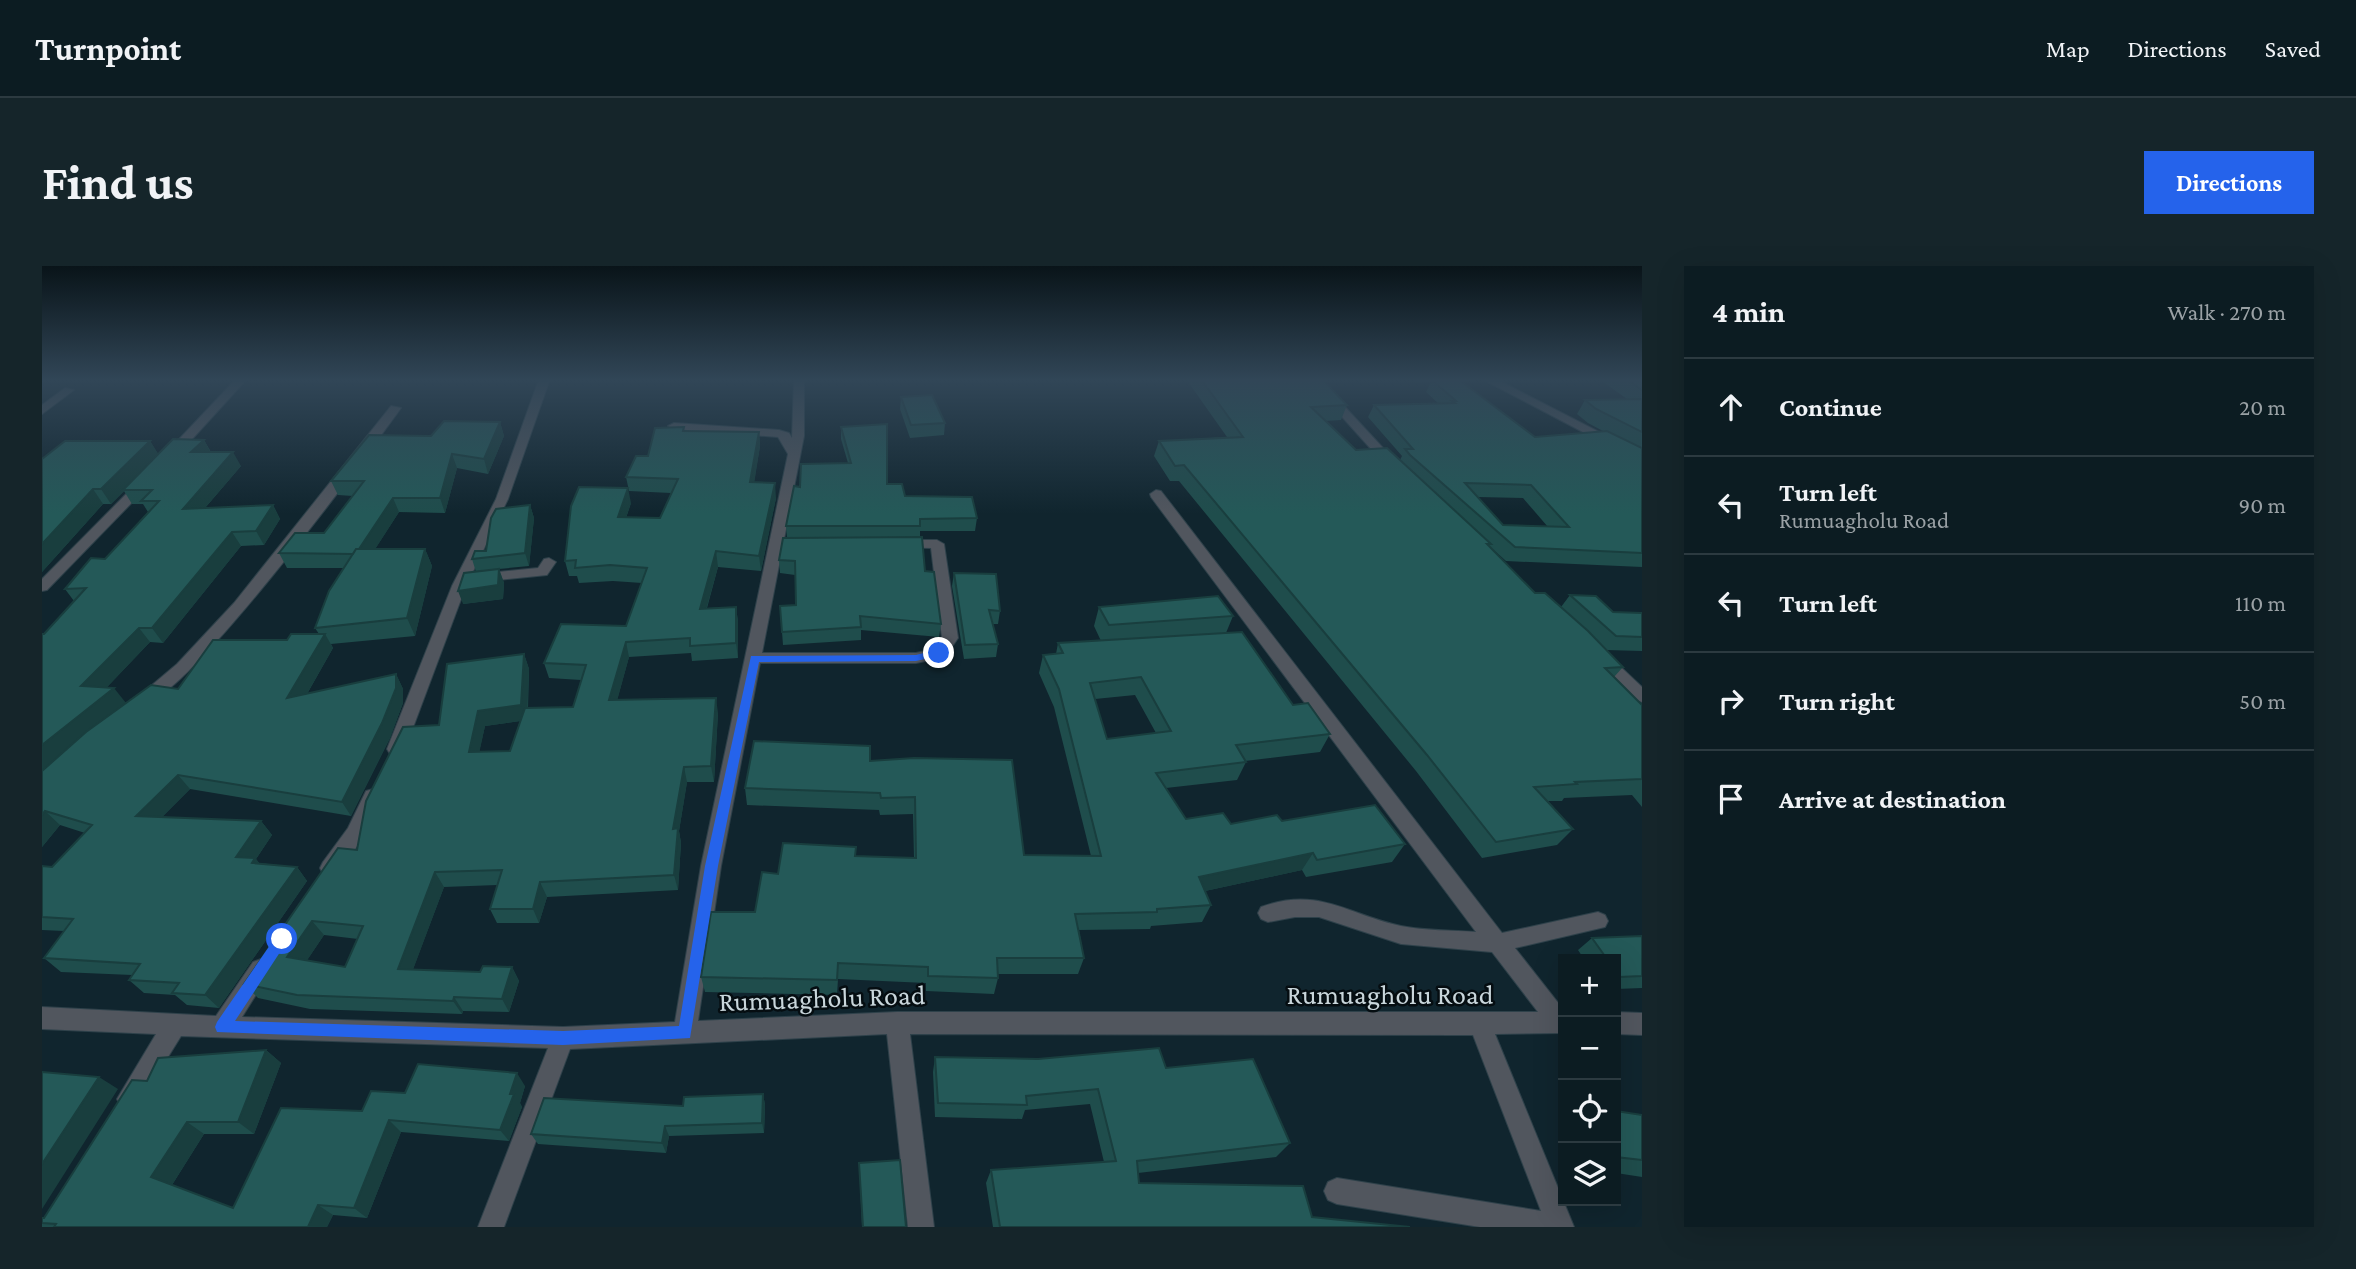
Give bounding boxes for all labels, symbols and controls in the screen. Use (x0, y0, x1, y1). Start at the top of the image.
text: Turnpoint (35, 30, 181, 67)
text: Map (2046, 35, 2090, 62)
text: Directions (2128, 35, 2227, 62)
text: Saved (2265, 35, 2321, 62)
button: Directions (2144, 151, 2314, 214)
text: Find us (42, 155, 194, 210)
text: 4 min (1712, 295, 1785, 328)
text: Walk · 270 m (2167, 299, 2286, 325)
icon: ahead (1712, 388, 1750, 426)
text: Continue (1779, 393, 1882, 422)
text: 20 m (2239, 394, 2286, 420)
text: Turn left (1779, 478, 1877, 507)
icon: left (1712, 486, 1750, 524)
text: 90 m (2239, 492, 2286, 518)
text: Rumuagholu Road (1779, 507, 1949, 533)
icon: left (1712, 584, 1750, 622)
text: Turn left (1779, 589, 1877, 618)
text: 110 m (2235, 590, 2286, 616)
route end (923, 637, 954, 668)
icon: right (1712, 682, 1750, 720)
text: Turn right (1779, 687, 1895, 716)
text: 50 m (2239, 688, 2286, 714)
icon: arrive (1712, 780, 1750, 818)
text: Arrive at destination (1779, 785, 2006, 814)
route start (266, 923, 297, 954)
map controls (1558, 954, 1621, 1206)
button: + (1558, 954, 1621, 1017)
street label: Rumuagholu Road (718, 979, 926, 1017)
street label: Rumuagholu Road (1286, 979, 1494, 1010)
button: − (1558, 1017, 1621, 1080)
button: locate (1558, 1080, 1621, 1143)
button: layers (1558, 1143, 1621, 1206)

